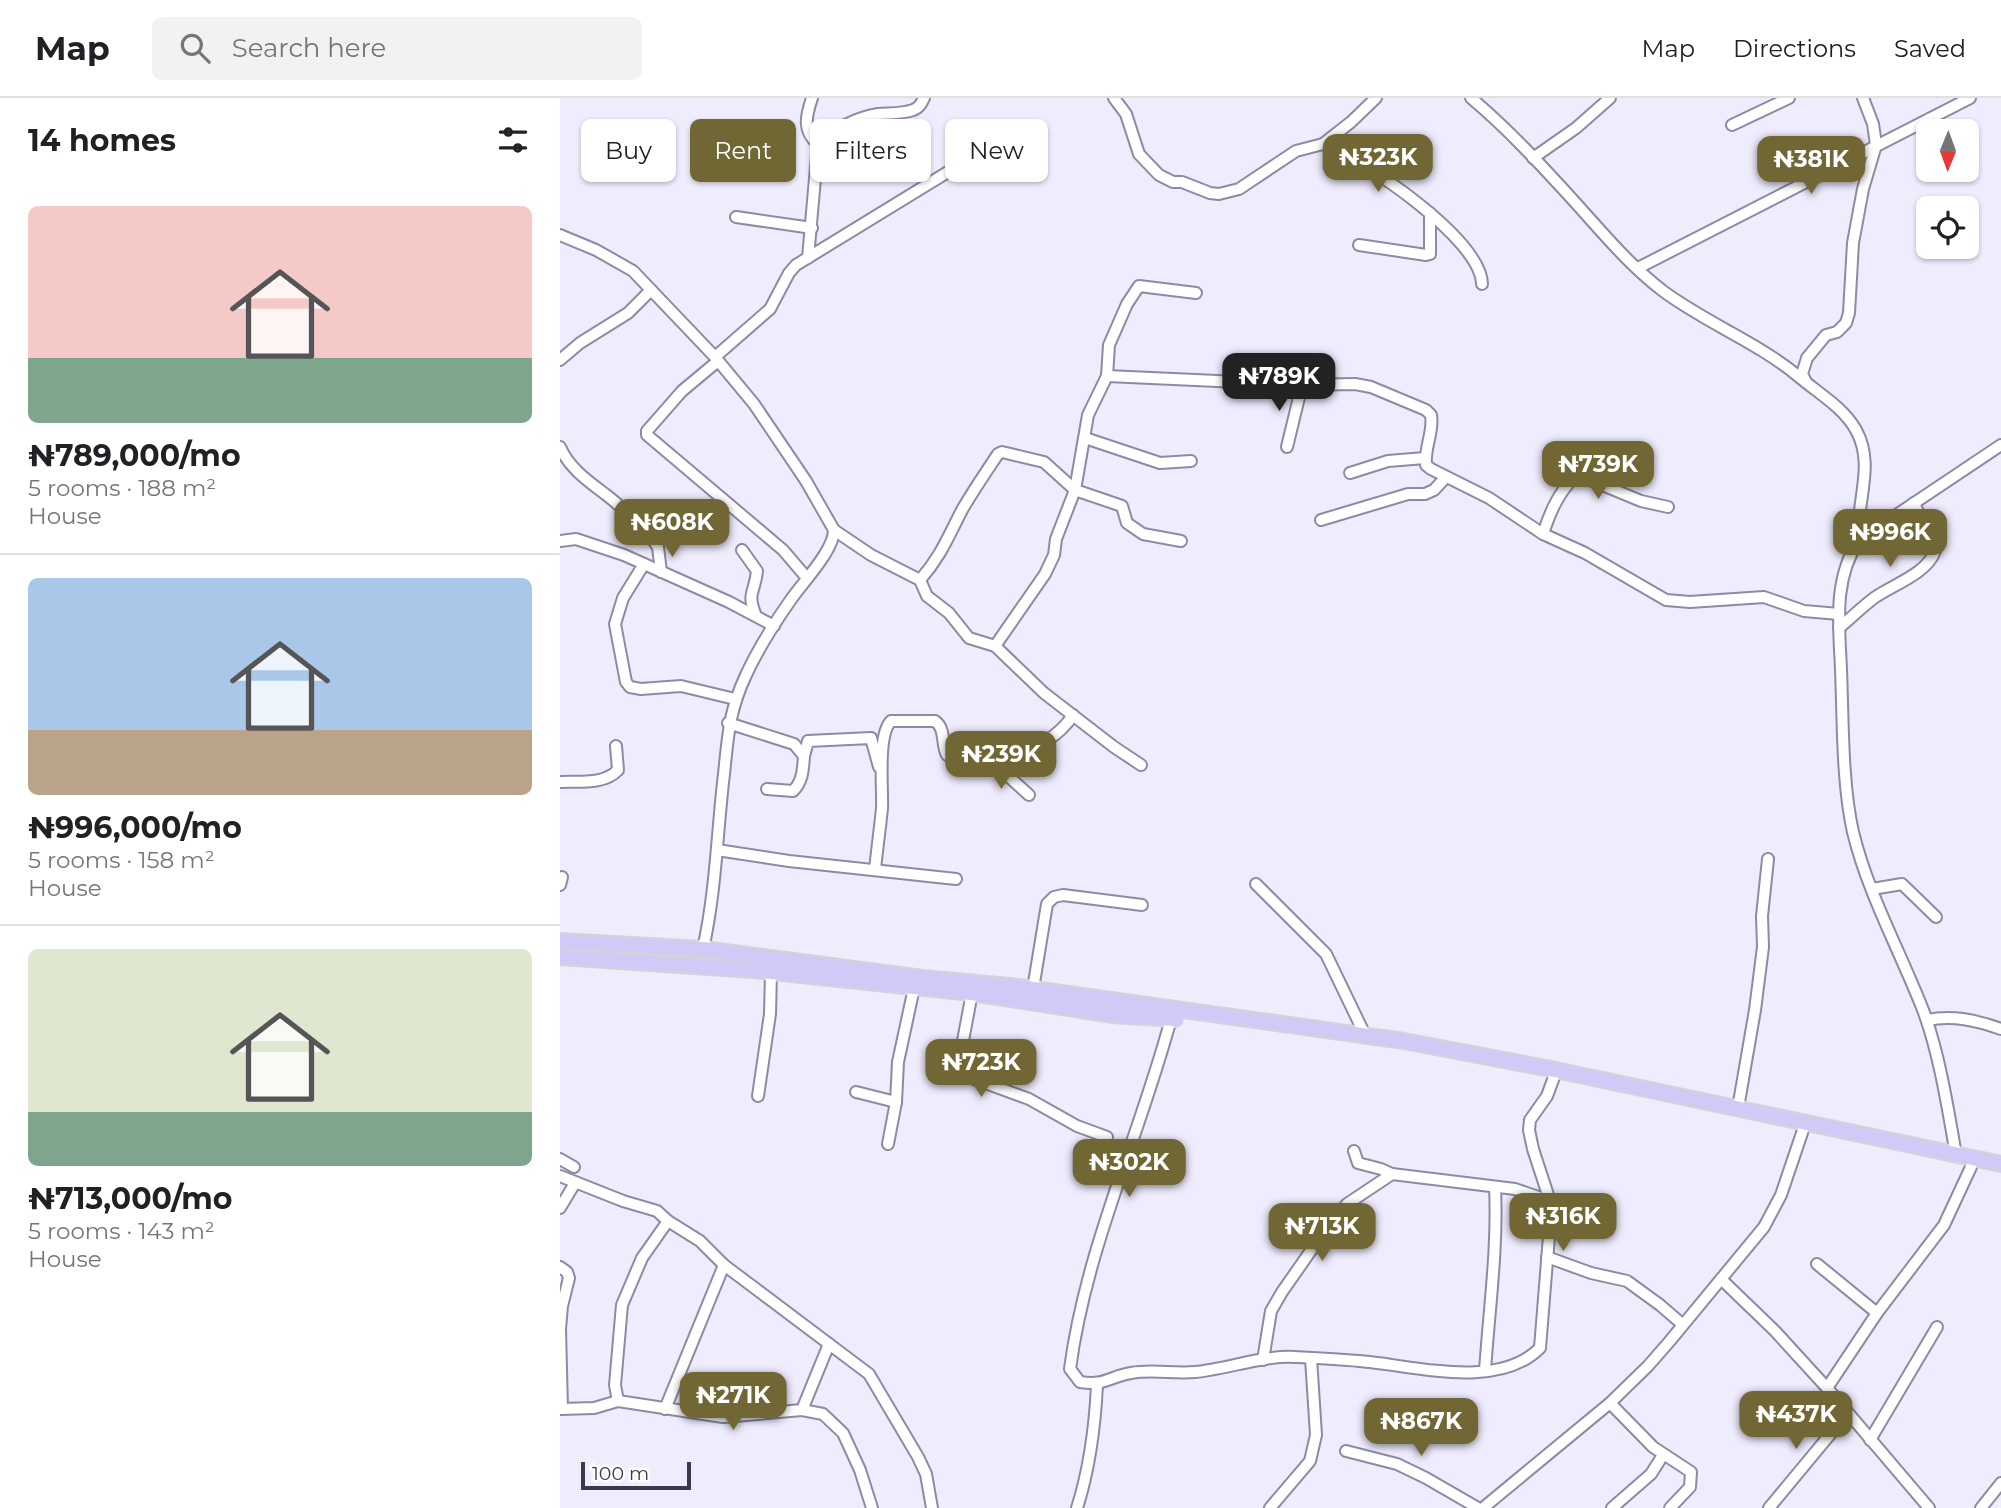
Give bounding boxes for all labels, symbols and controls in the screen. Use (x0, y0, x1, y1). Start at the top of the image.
search box (152, 17, 642, 80)
text: Map (35, 28, 110, 68)
icon: search (176, 29, 214, 67)
text: Search here (232, 32, 386, 64)
text: Map (1642, 34, 1695, 63)
text: Directions (1733, 34, 1856, 63)
text: Saved (1894, 34, 1966, 63)
chip: Buy (581, 119, 676, 182)
chip: Rent (690, 119, 796, 182)
chip: Filters (810, 119, 931, 182)
chip: New (945, 119, 1048, 182)
north arrow (1916, 119, 1979, 182)
map controls (1916, 119, 1979, 259)
icon: filters (494, 121, 532, 159)
text: 14 homes (28, 122, 176, 159)
pin: ₦323K (1329, 134, 1427, 194)
pin: ₦381K (1762, 136, 1860, 196)
text: ₦323K (1339, 143, 1417, 171)
text: ₦381K (1773, 145, 1849, 173)
button: locate (1916, 196, 1979, 259)
icon: home (217, 251, 343, 377)
pin: ₦789K (1230, 354, 1328, 413)
text: ₦789K (1238, 362, 1320, 390)
text: ₦789,000/mo (28, 437, 241, 474)
pin: ₦739K (1549, 442, 1647, 501)
text: ₦739K (1558, 450, 1638, 478)
text: 5 rooms · 188 m² (28, 474, 216, 502)
pin: ₦608K (623, 500, 721, 559)
text: House (28, 502, 102, 530)
text: ₦608K (630, 508, 714, 536)
pin: ₦996K (1841, 510, 1939, 569)
text: ₦996K (1849, 518, 1931, 546)
icon: home (217, 623, 343, 749)
pin: ₦239K (952, 732, 1050, 791)
text: ₦239K (961, 740, 1041, 768)
text: ₦996,000/mo (28, 809, 242, 846)
text: 5 rooms · 158 m² (28, 846, 215, 874)
text: House (28, 874, 102, 902)
icon: home (217, 994, 343, 1120)
pin: ₦723K (932, 1040, 1030, 1099)
text: ₦723K (941, 1048, 1021, 1076)
pin: ₦302K (1080, 1140, 1178, 1199)
text: ₦302K (1089, 1148, 1169, 1176)
text: ₦713,000/mo (28, 1180, 232, 1217)
pin: ₦316K (1514, 1194, 1612, 1253)
text: ₦316K (1525, 1202, 1601, 1230)
pin: ₦713K (1273, 1204, 1371, 1263)
text: ₦713K (1285, 1212, 1359, 1240)
text: 5 rooms · 143 m² (28, 1217, 215, 1245)
text: House (28, 1245, 102, 1273)
pin: ₦271K (684, 1372, 782, 1432)
text: ₦271K (696, 1381, 770, 1409)
pin: ₦437K (1747, 1392, 1845, 1451)
pin: ₦867K (1372, 1398, 1470, 1458)
text: ₦437K (1755, 1400, 1837, 1428)
text: ₦867K (1380, 1407, 1462, 1435)
scale bar (581, 1459, 691, 1491)
text: 100 m (592, 1462, 649, 1485)

